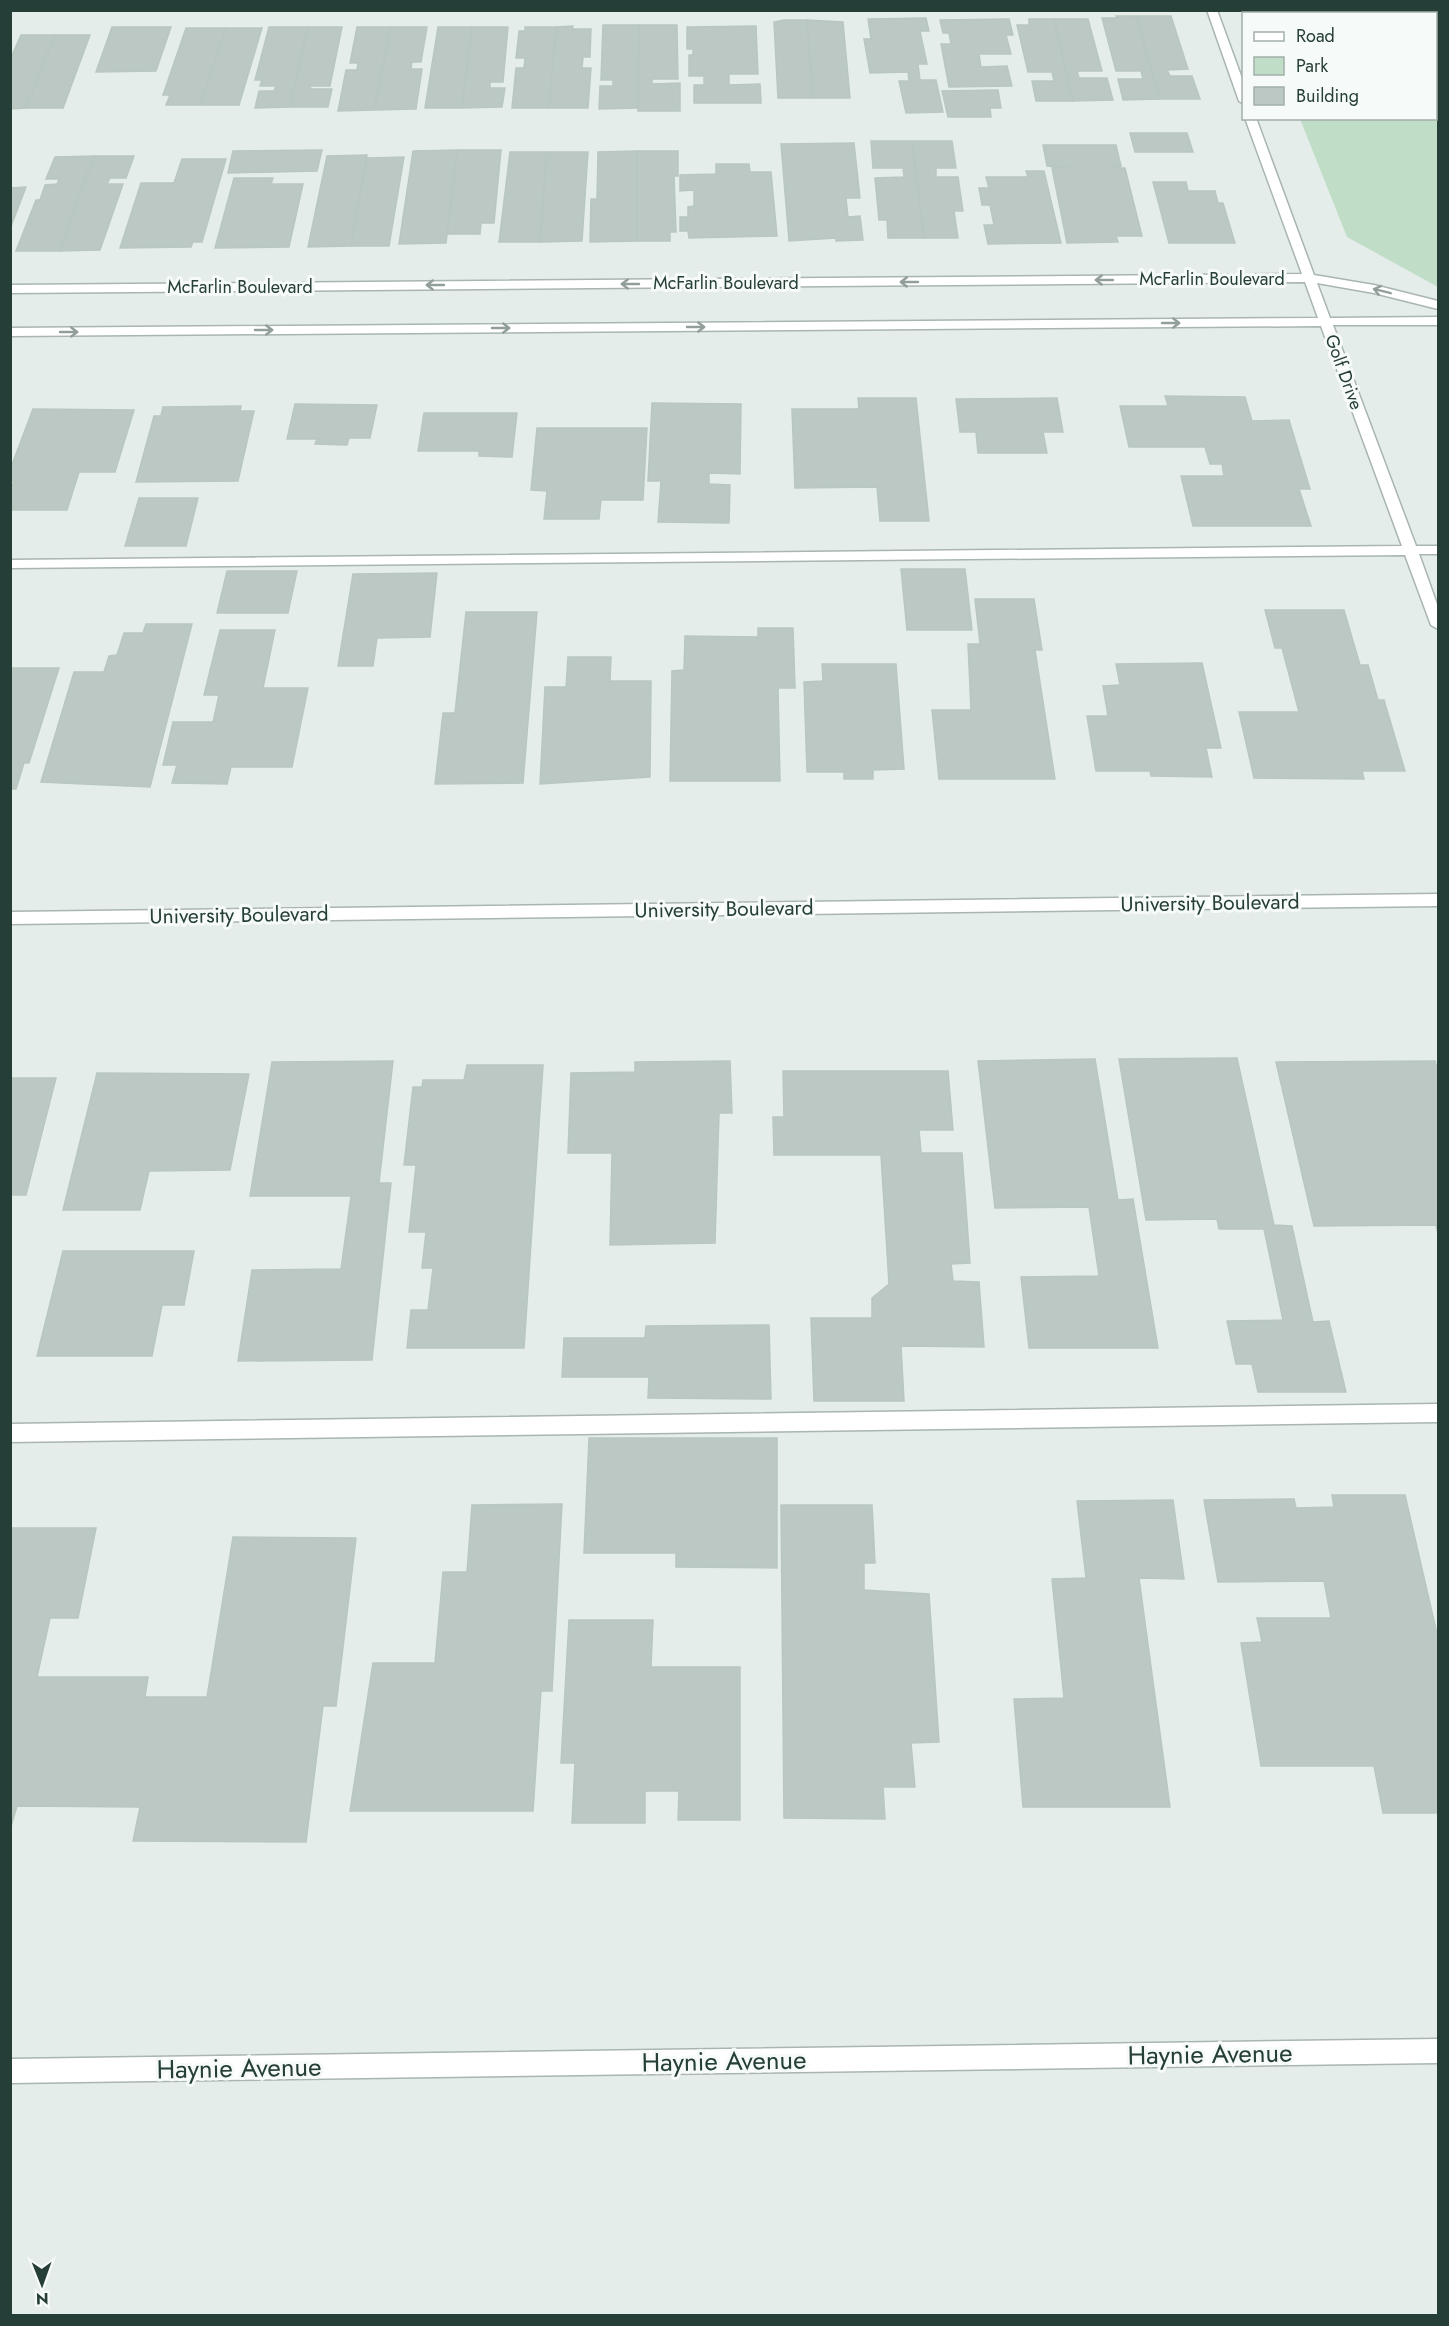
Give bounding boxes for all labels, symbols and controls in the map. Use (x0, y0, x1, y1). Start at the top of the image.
legend (1242, 12, 1437, 120)
text: Road (1296, 23, 1335, 49)
text: Park (1296, 53, 1328, 79)
text: Building (1296, 83, 1359, 109)
street label: McFarlin Boulevard (1139, 266, 1285, 292)
street label: McFarlin Boulevard (653, 270, 799, 296)
street label: McFarlin Boulevard (167, 274, 313, 300)
one-way arrow (1095, 274, 1115, 286)
one-way arrow (900, 276, 920, 288)
one-way arrow (621, 278, 641, 290)
one-way arrow (426, 279, 446, 291)
one-way arrow (1373, 284, 1392, 296)
one-way arrow (1161, 317, 1181, 329)
one-way arrow (685, 321, 705, 333)
one-way arrow (490, 322, 510, 334)
one-way arrow (253, 324, 273, 336)
one-way arrow (58, 326, 78, 338)
street label: Golf Drive (1318, 331, 1370, 413)
street label: University Boulevard (1120, 886, 1300, 920)
street label: University Boulevard (634, 892, 814, 926)
street label: University Boulevard (149, 898, 329, 932)
street label: Haynie Avenue (1127, 2034, 1293, 2074)
street label: Haynie Avenue (641, 2041, 807, 2081)
street label: Haynie Avenue (156, 2048, 322, 2088)
north arrow (12, 2254, 72, 2314)
text: N (36, 2287, 49, 2310)

